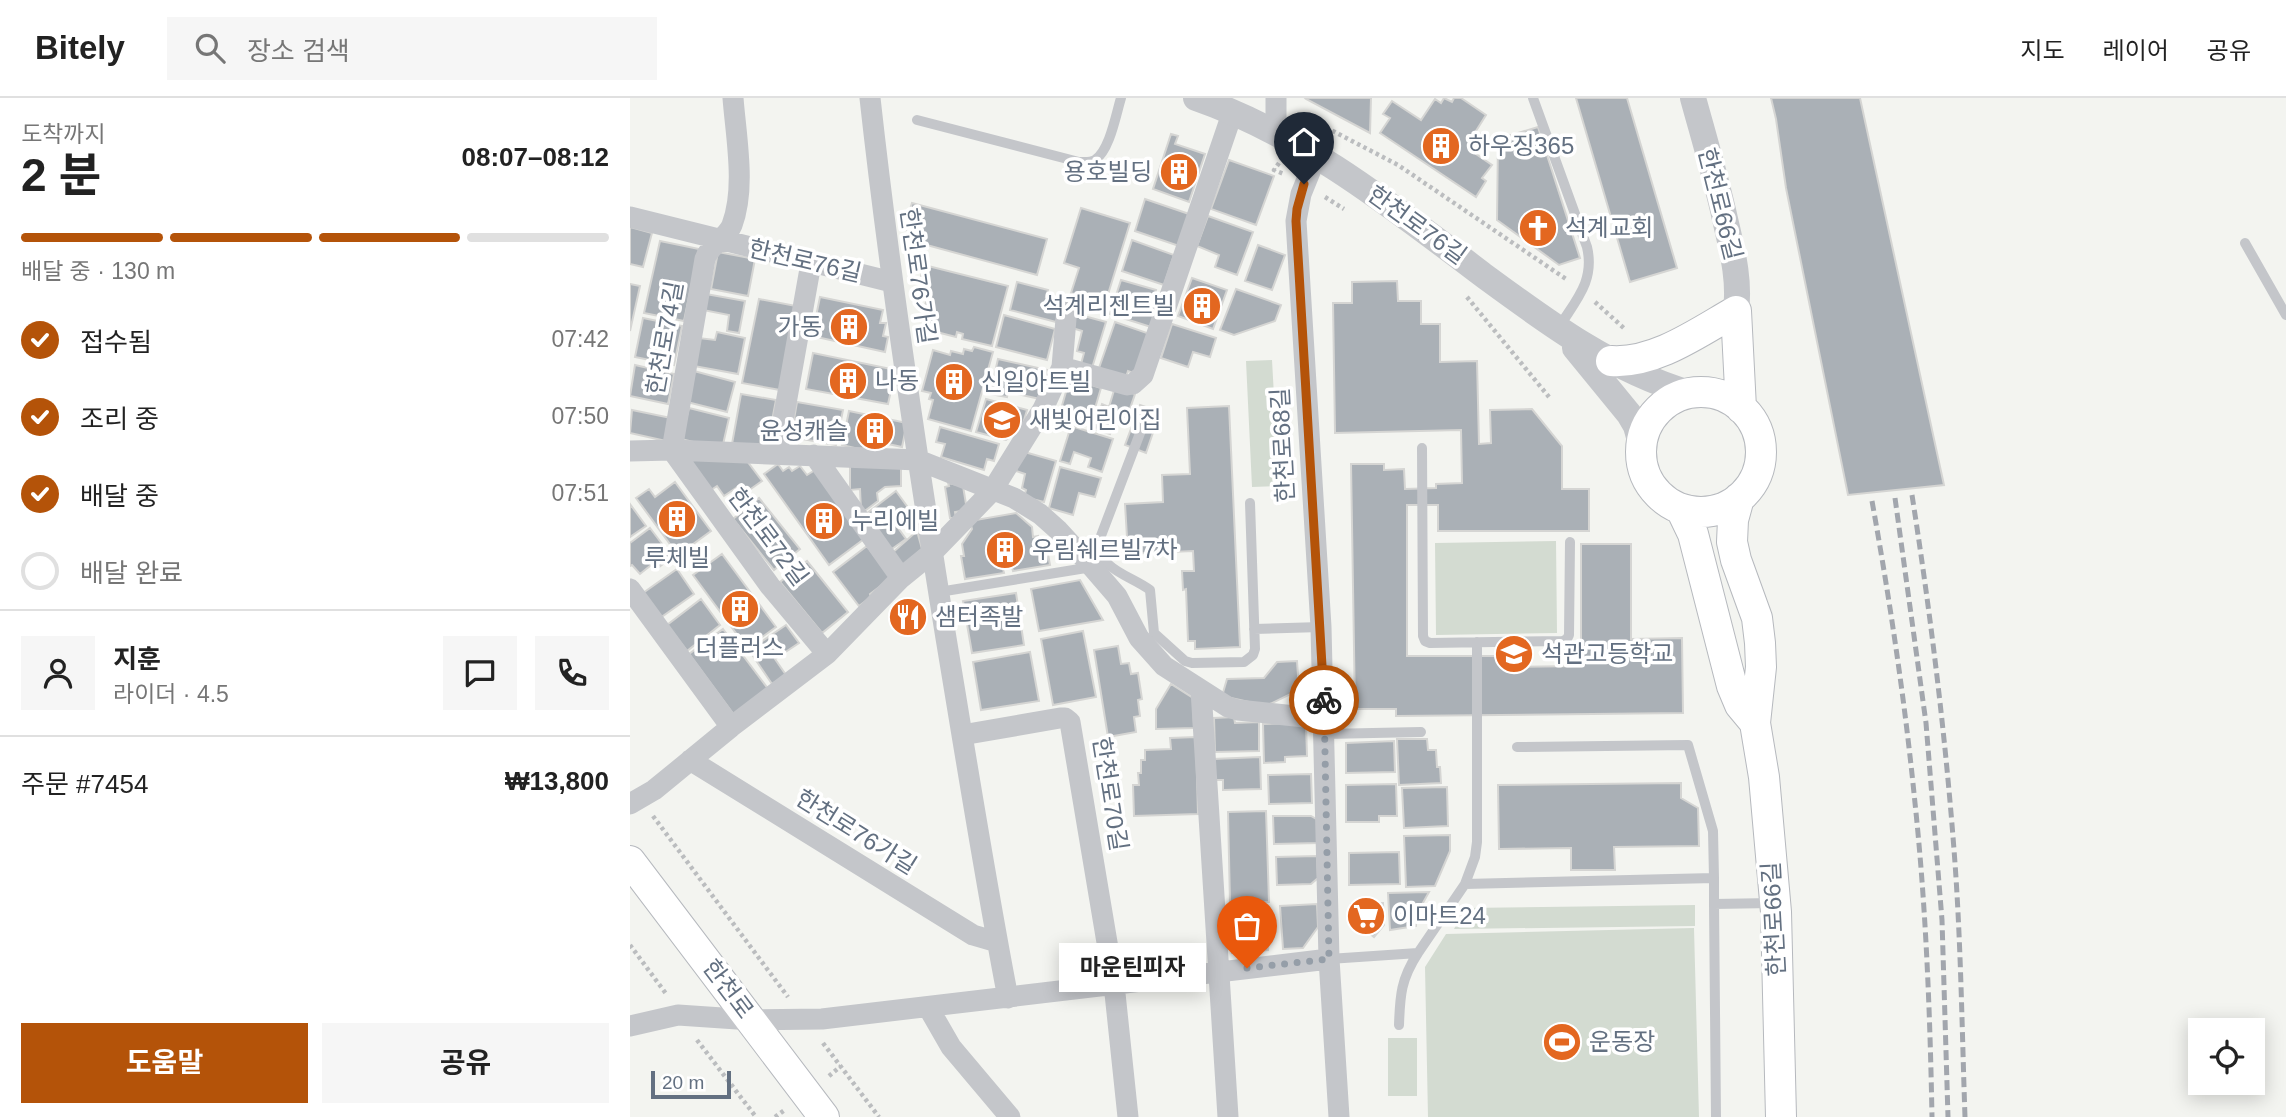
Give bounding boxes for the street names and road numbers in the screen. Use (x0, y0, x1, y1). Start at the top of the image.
street label: 한천로66길 (1693, 145, 1747, 263)
street label: 한천로76길 (1363, 180, 1472, 269)
street label: 한천로76가길 (896, 206, 941, 346)
street label: 한천로76길 (746, 234, 864, 287)
street label: 한천로74길 (641, 279, 688, 397)
street label: 한천로68길 (1266, 387, 1299, 503)
street label: 한천로72길 (723, 483, 814, 591)
street label: 한천로70길 (1088, 735, 1133, 853)
street label: 한천로76가길 (791, 784, 922, 879)
street label: 한천로66길 (1757, 861, 1790, 977)
street label: 한천로 (698, 954, 759, 1023)

